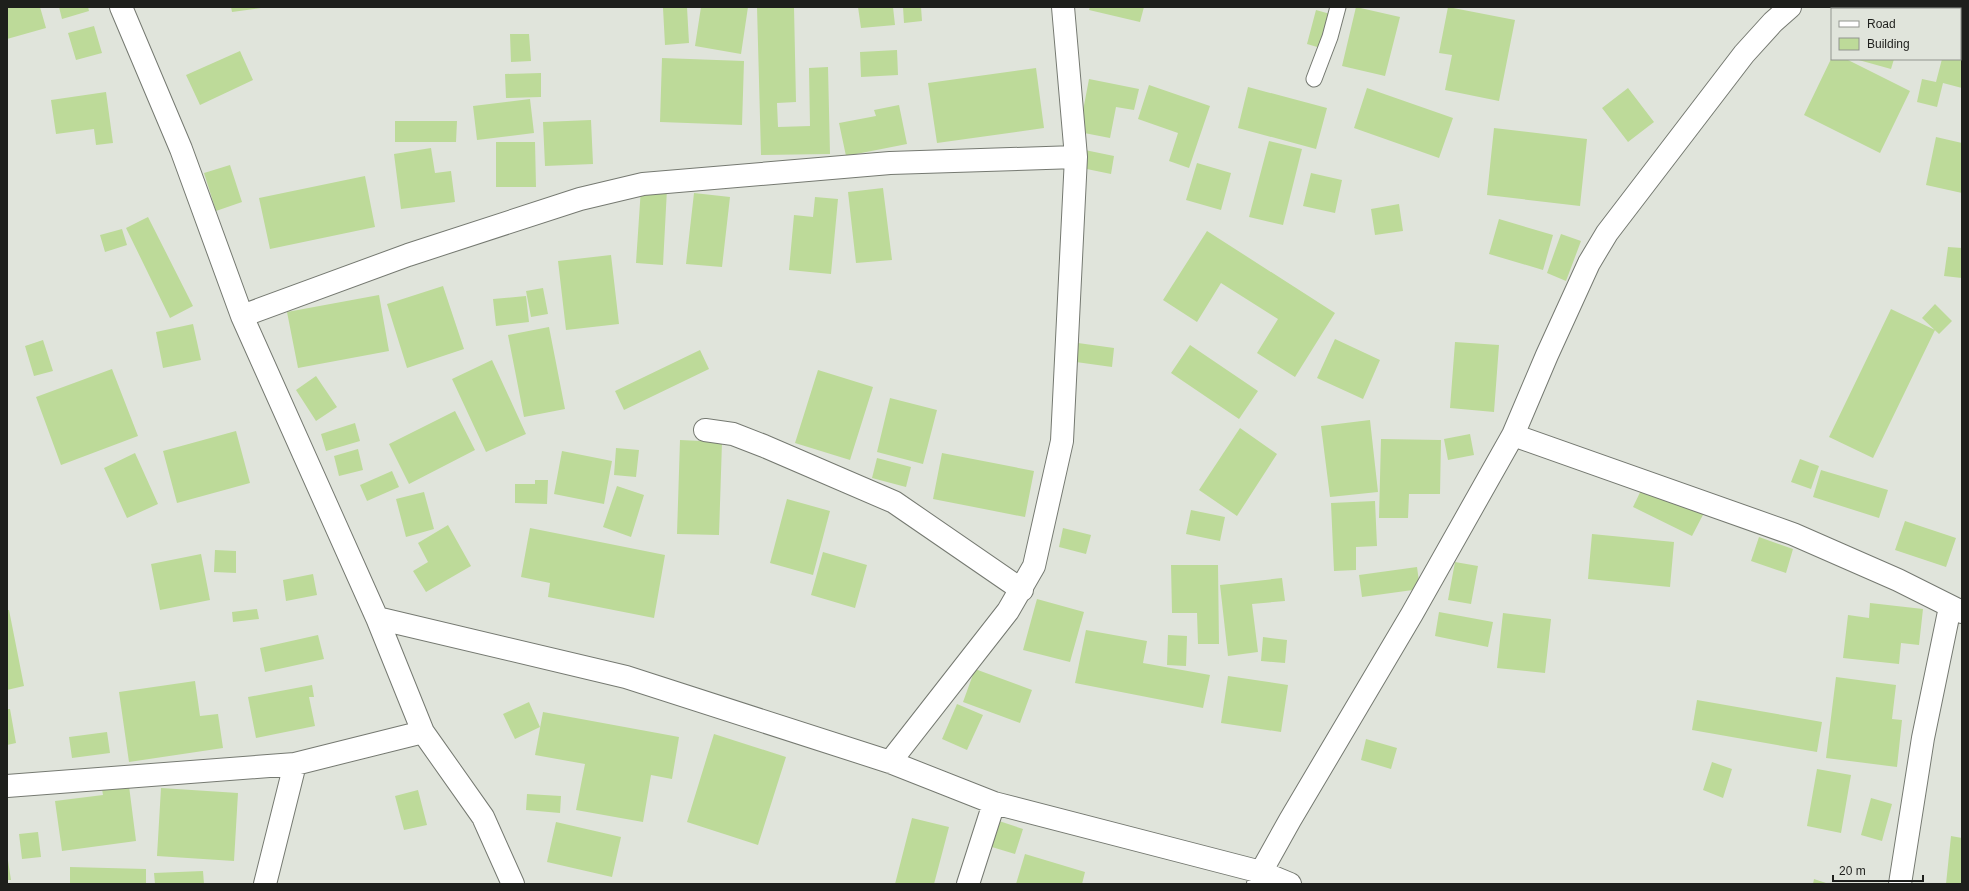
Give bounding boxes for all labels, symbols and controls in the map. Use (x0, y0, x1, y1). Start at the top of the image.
legend (1831, 8, 1961, 60)
text: Road (1867, 17, 1896, 31)
text: Building (1867, 37, 1910, 51)
scale bar (1833, 857, 1923, 883)
text: 20 m (1839, 864, 1866, 878)

